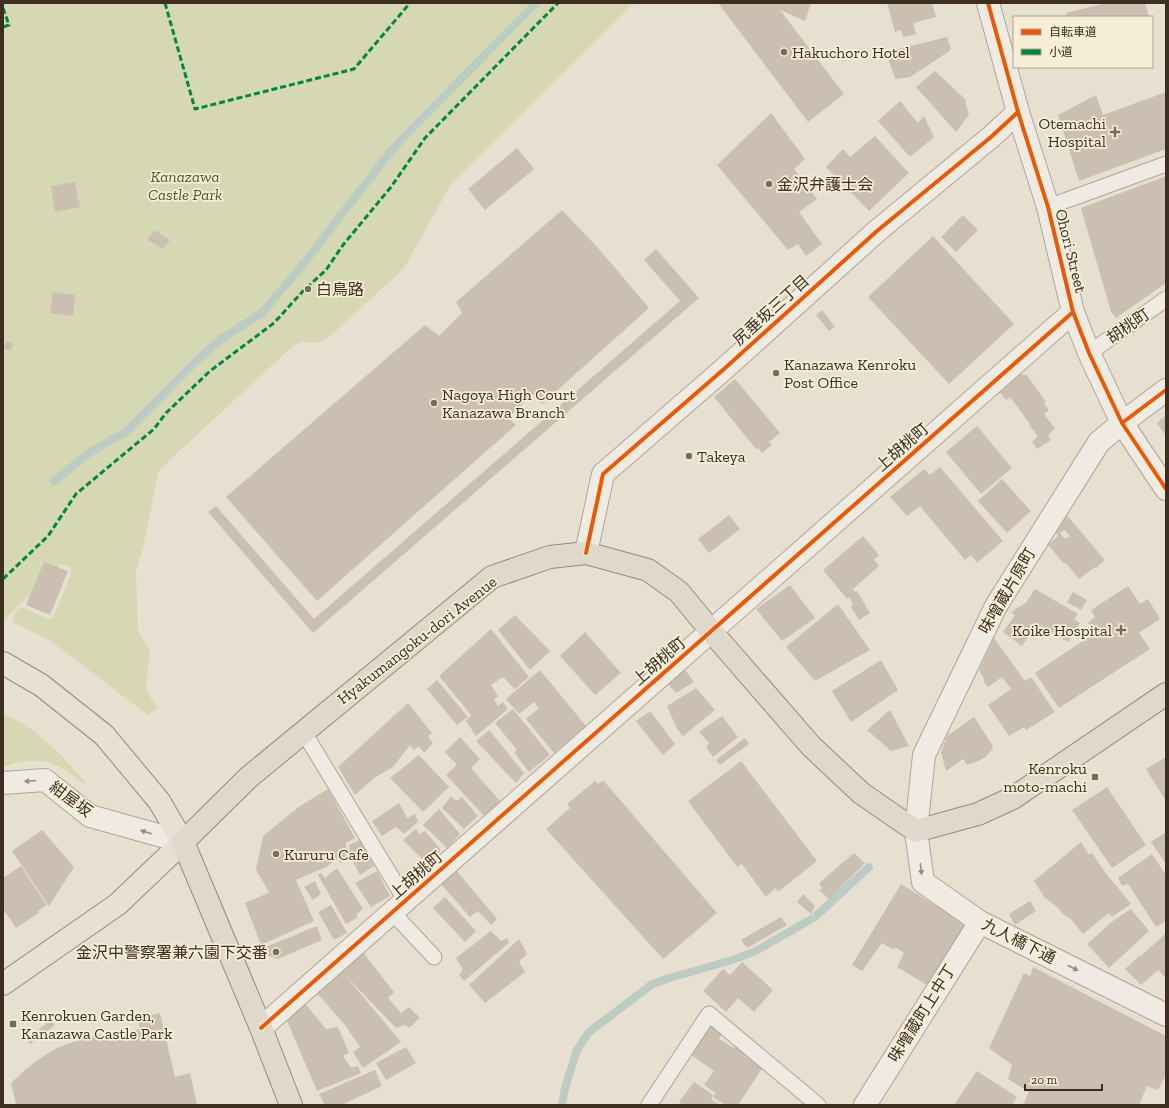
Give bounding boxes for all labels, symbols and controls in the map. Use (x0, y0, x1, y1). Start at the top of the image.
legend (1013, 16, 1153, 68)
text: 自転車道 (1049, 25, 1097, 39)
place label: Hakuchoro Hotel (792, 43, 910, 62)
text: 小道 (1049, 45, 1073, 59)
marker: Hakuchoro Hotel (779, 47, 789, 57)
place label: Otemachi Hospital (1039, 114, 1107, 151)
marker: Otemachi Hospital (1109, 126, 1121, 138)
park label: Kanazawa Castle Park (148, 167, 222, 204)
place label: 金沢弁護士会 (777, 175, 873, 194)
marker: 金沢弁護士会 (764, 179, 774, 189)
street label: Ohori Street (1051, 207, 1091, 295)
street label: 尻垂坂三丁目 (729, 271, 813, 349)
place label: 白鳥路 (316, 280, 364, 299)
marker: 白鳥路 (303, 284, 313, 294)
street label: 胡桃町 (1103, 304, 1153, 348)
place label: Kanazawa Kenroku Post Office (784, 355, 916, 392)
marker: Kanazawa Kenroku Post Office (771, 368, 781, 378)
place label: Nagoya High Court Kanazawa Branch (442, 385, 575, 422)
marker: Nagoya High Court Kanazawa Branch (429, 398, 439, 408)
street label: 上胡桃町 (872, 419, 932, 475)
place label: Takeya (697, 447, 746, 466)
marker: Takeya (684, 451, 694, 461)
street label: 味噌蔵片原町 (975, 545, 1039, 637)
street label: Hyakumangoku-dori Avenue (334, 572, 500, 708)
place label: Koike Hospital (1012, 621, 1112, 640)
marker: Koike Hospital (1115, 624, 1127, 636)
street label: 上胡桃町 (629, 633, 689, 689)
place label: Kenroku moto-machi (1003, 759, 1088, 796)
marker: Kenroku moto-machi (1090, 772, 1100, 782)
street label: 紺屋坂 (46, 777, 96, 821)
one-way arrow (24, 778, 37, 785)
one-way arrow (139, 829, 151, 835)
place label: Kururu Cafe (284, 845, 369, 864)
street label: 上胡桃町 (386, 847, 446, 903)
marker: Kururu Cafe (271, 849, 281, 859)
one-way arrow (918, 863, 925, 875)
street label: 九人橋下通 (979, 914, 1059, 968)
place label: 金沢中警察署兼六園下交番 (76, 943, 268, 962)
marker: 金沢中警察署兼六園下交番 (271, 947, 281, 957)
street label: 味噌蔵町上中丁 (884, 960, 960, 1066)
one-way arrow (1067, 965, 1078, 972)
place label: Kenrokuen Garden, Kanazawa Castle Park (21, 1006, 173, 1043)
marker: Kenrokuen Garden, Kanazawa Castle Park (8, 1019, 18, 1029)
scale bar (1025, 1066, 1102, 1092)
text: 20 m (1031, 1073, 1058, 1087)

